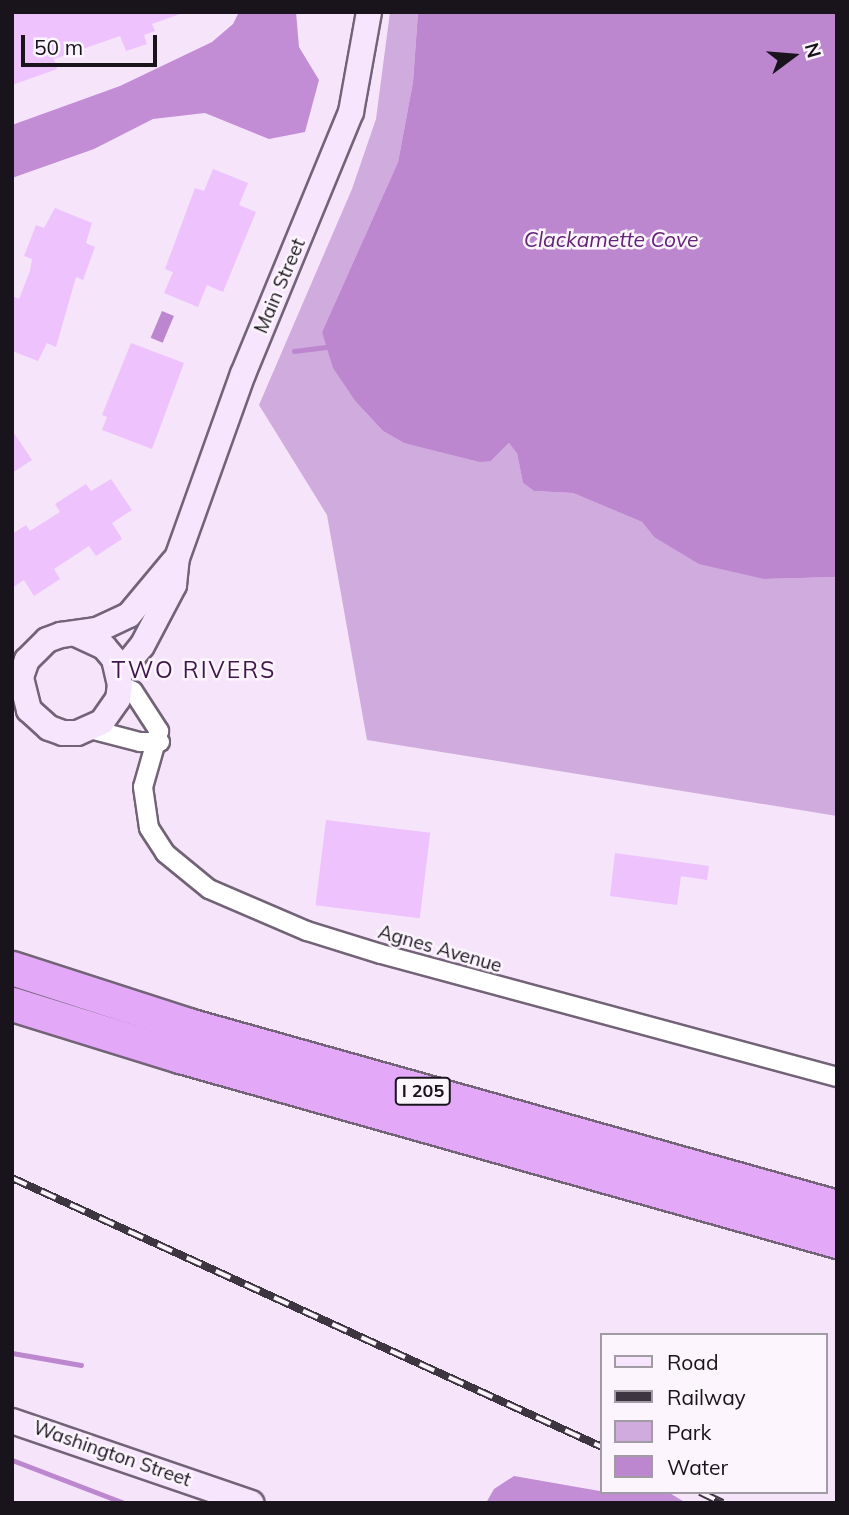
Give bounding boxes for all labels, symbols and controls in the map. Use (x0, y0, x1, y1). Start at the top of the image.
scale bar (24, 21, 161, 65)
north arrow (758, 21, 828, 91)
text: 50 m (34, 34, 83, 60)
text: N (800, 40, 827, 60)
water label: Clackamette Cove (524, 226, 698, 252)
street label: Main Street (250, 235, 310, 337)
district label: TWO RIVERS (113, 656, 275, 684)
street label: Agnes Avenue (376, 920, 504, 978)
road number: I 205 (393, 1076, 453, 1106)
legend (600, 1333, 828, 1494)
text: Road (667, 1349, 718, 1375)
text: Railway (667, 1384, 746, 1410)
street label: Washington Street (30, 1416, 194, 1492)
text: Park (667, 1419, 711, 1445)
text: Water (667, 1454, 728, 1480)

